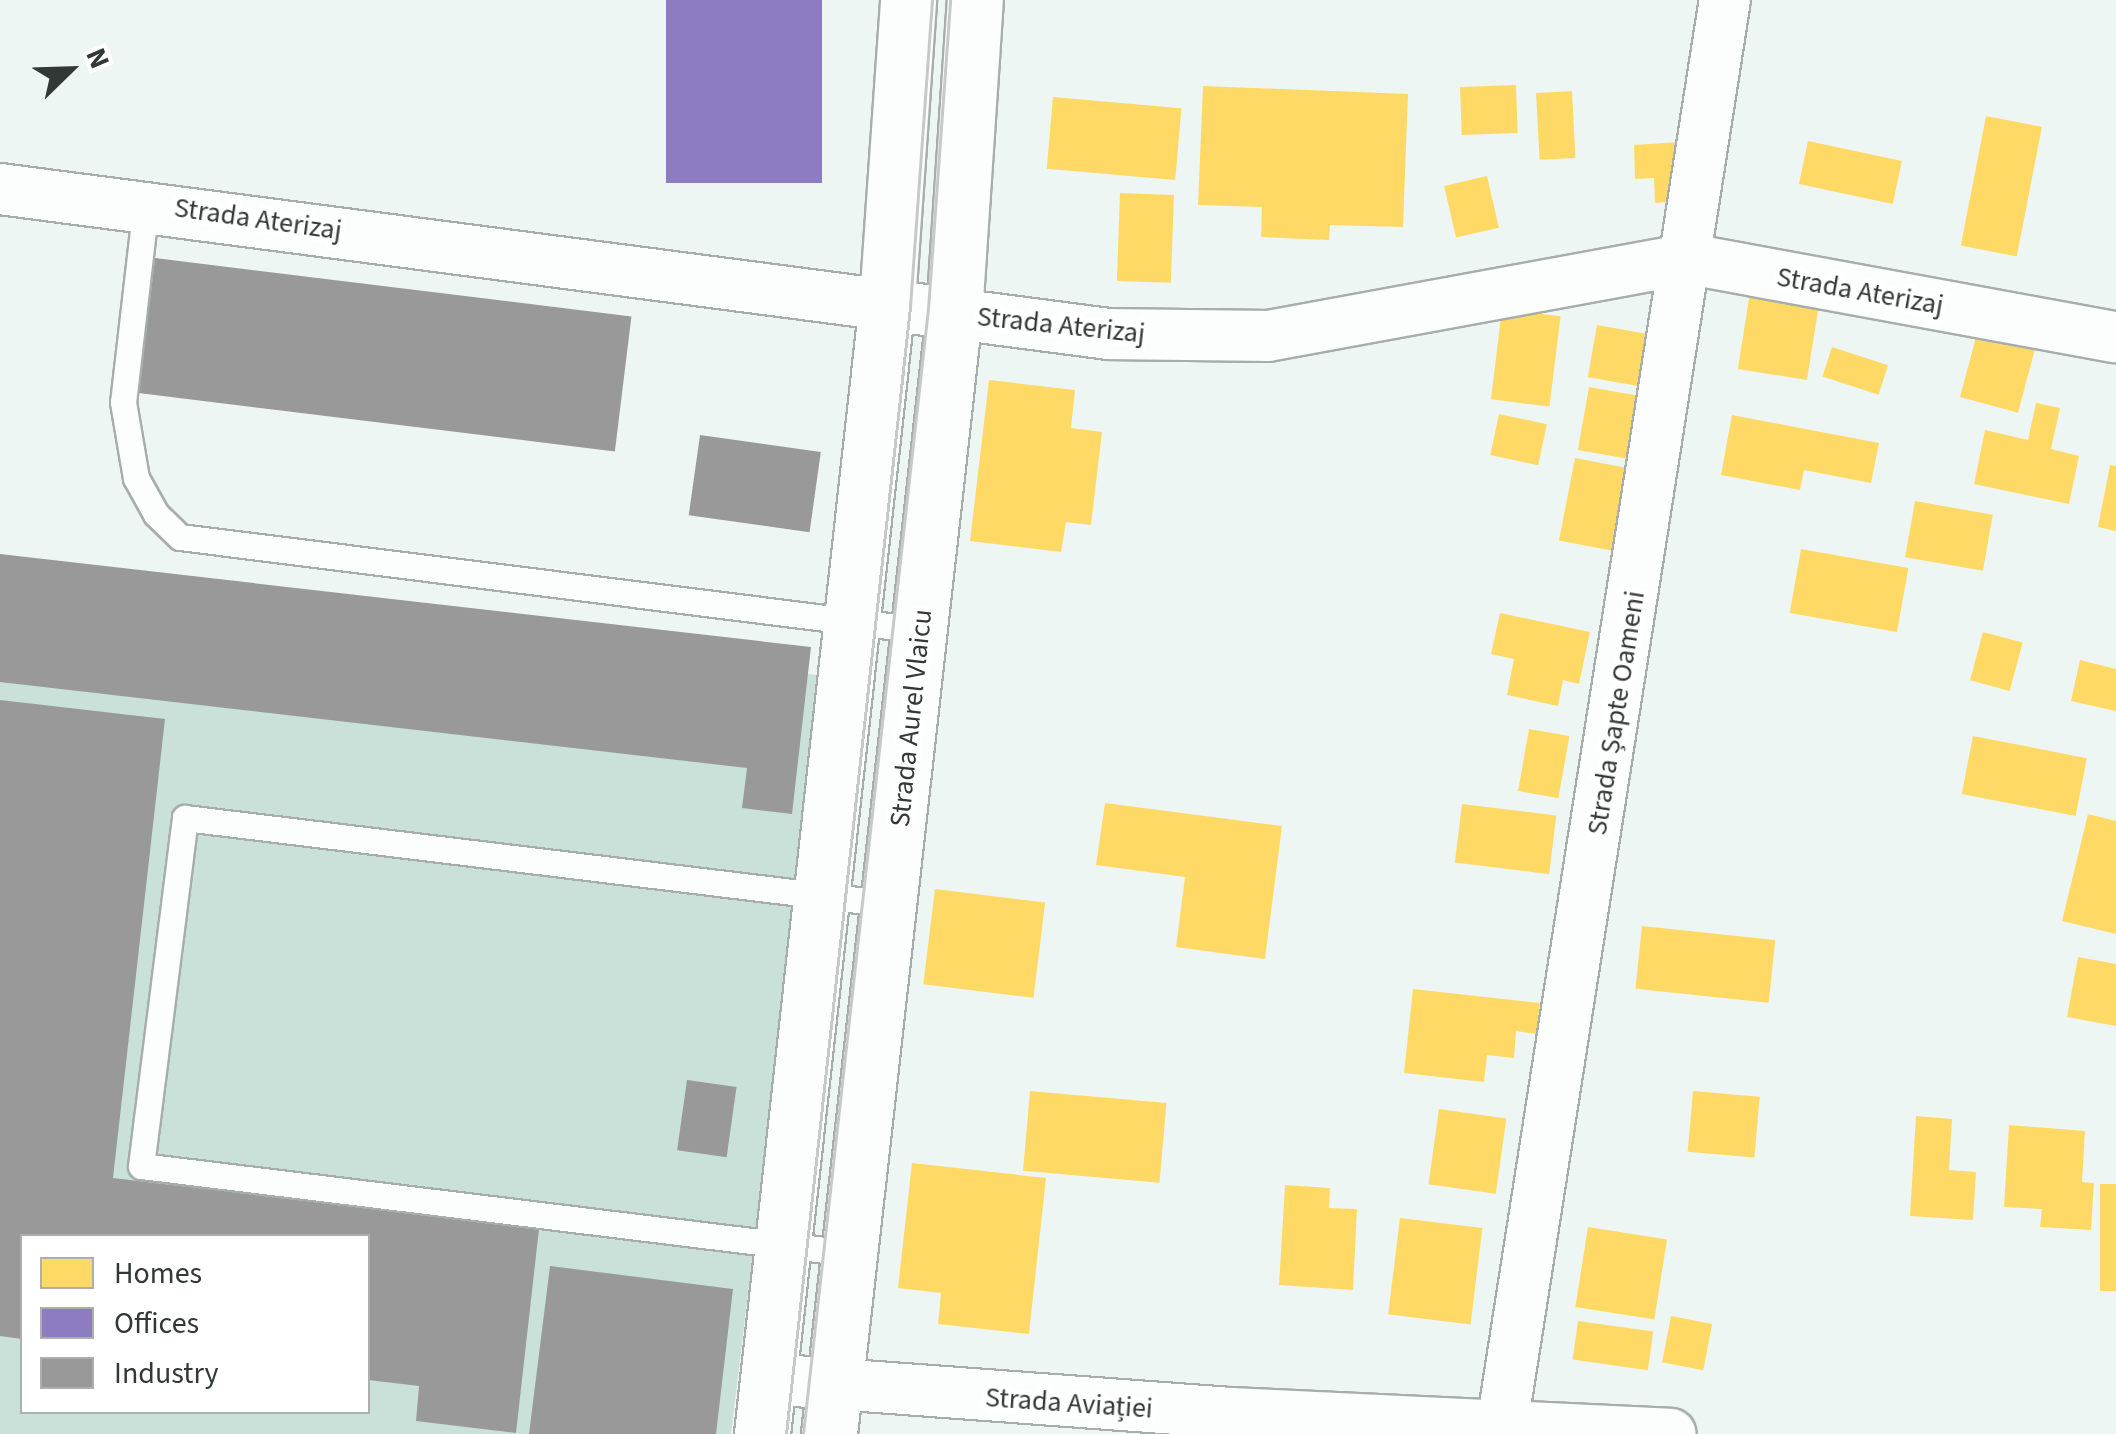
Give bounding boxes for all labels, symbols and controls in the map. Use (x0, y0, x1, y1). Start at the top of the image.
north arrow (20, 20, 120, 120)
text: N (76, 42, 120, 75)
street label: Strada Aterizaj (172, 191, 344, 247)
street label: Strada Aterizaj (1774, 260, 1946, 322)
street label: Strada Aterizaj (975, 299, 1147, 351)
street label: Strada Șapte Oameni (1580, 588, 1652, 838)
street label: Strada Aurel Vlaicu (883, 607, 939, 829)
legend (20, 1234, 370, 1414)
text: Homes (114, 1252, 202, 1295)
text: Offices (114, 1302, 199, 1345)
text: Industry (114, 1352, 219, 1395)
street label: Strada Aviației (984, 1380, 1154, 1426)

